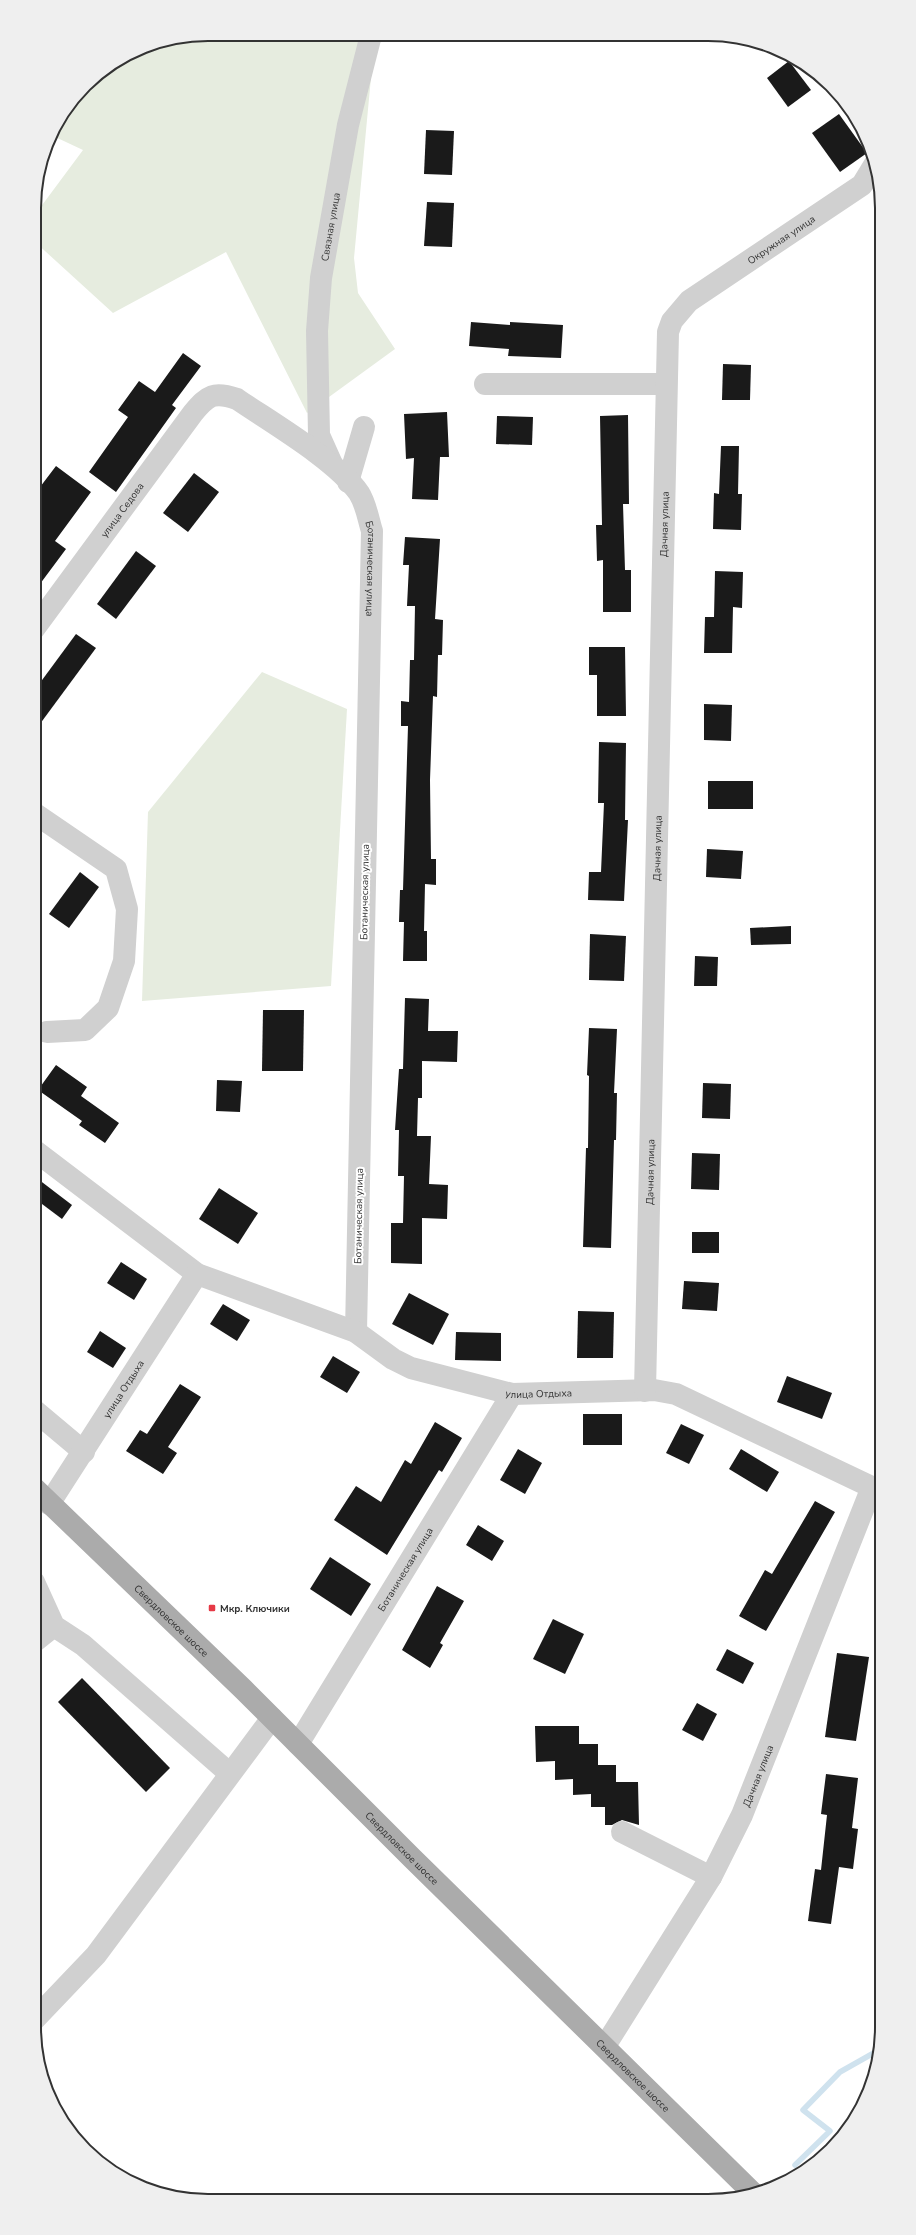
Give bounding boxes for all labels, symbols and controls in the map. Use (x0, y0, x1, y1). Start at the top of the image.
street label: Связная улица (318, 191, 344, 262)
street label: Окружная улица (745, 212, 818, 268)
street label: улица Седова (98, 480, 147, 541)
street label: Дачная улица (657, 491, 673, 557)
street label: Ботаническая улица (361, 519, 378, 617)
street label: Дачная улица (650, 815, 666, 881)
street label: Ботаническая улица (357, 844, 373, 940)
street label: Дачная улица (643, 1139, 658, 1205)
street label: Ботаническая улица (351, 1168, 367, 1264)
street label: улица Отдыха (100, 1358, 148, 1421)
street label: улица Отдыха (504, 1386, 572, 1402)
street label: Ботаническая улица (375, 1525, 437, 1614)
street label: Свердловское шоссе (131, 1582, 211, 1660)
place label: Мкр. Ключики (220, 1602, 290, 1616)
marker: Мкр. Ключики (207, 1603, 217, 1613)
street label: Дачная улица (740, 1743, 777, 1809)
street label: Свердловское шоссе (362, 1809, 441, 1888)
street label: Свердловское шоссе (592, 2036, 673, 2116)

